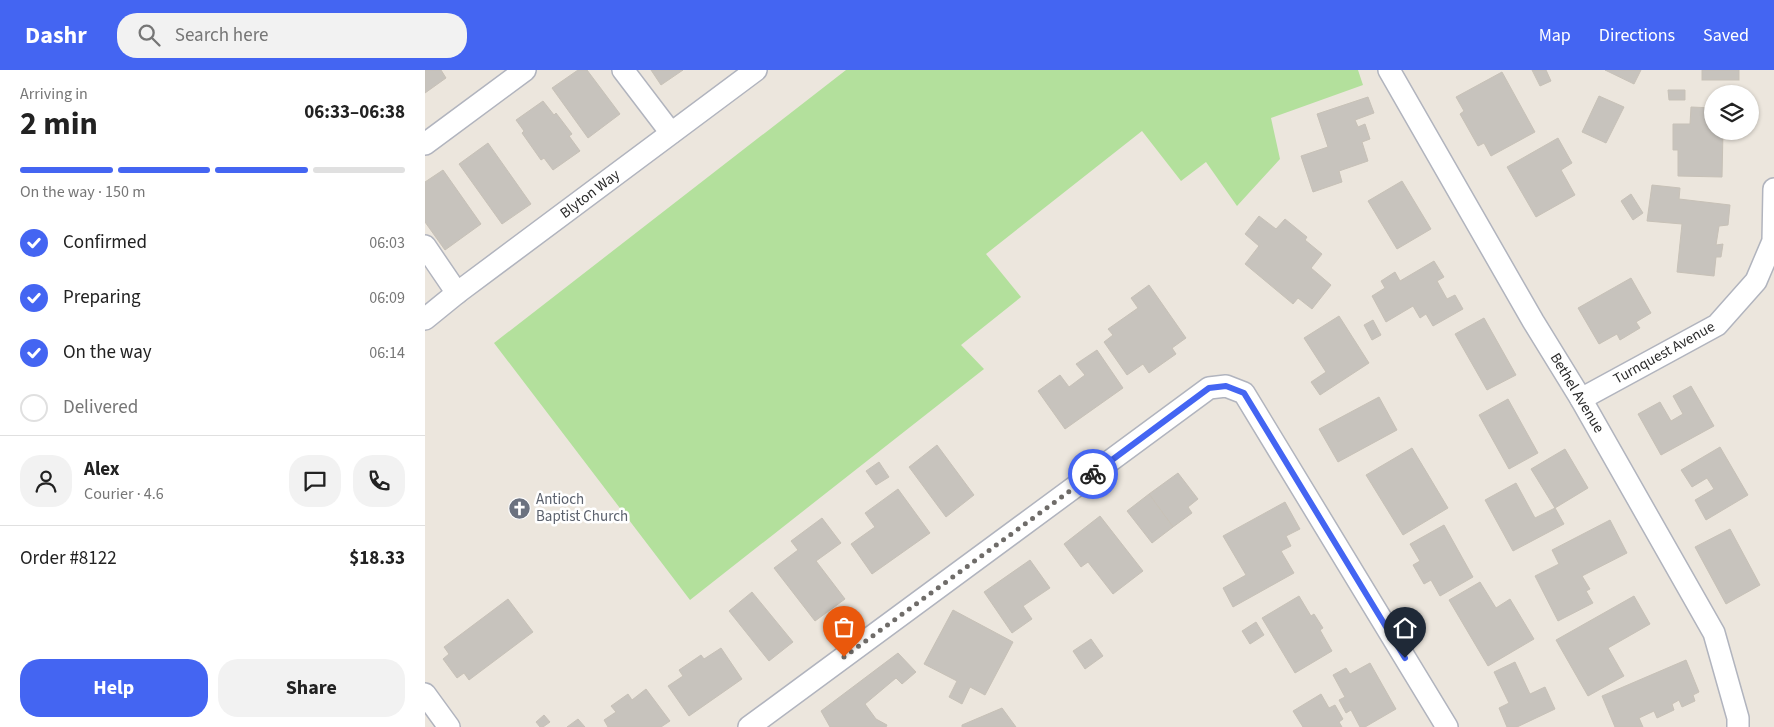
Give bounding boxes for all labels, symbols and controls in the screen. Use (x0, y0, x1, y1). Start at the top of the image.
search box (117, 13, 467, 58)
text: Dashr (25, 18, 87, 53)
icon: search (135, 21, 163, 49)
text: Search here (175, 22, 268, 49)
text: Map (1539, 23, 1571, 48)
text: Directions (1599, 23, 1675, 48)
text: Saved (1703, 23, 1749, 48)
text: Arriving in (20, 83, 88, 105)
map controls (1704, 85, 1759, 140)
button: layers (1704, 85, 1759, 140)
text: 06:33–06:38 (304, 99, 405, 126)
text: 2 min (20, 101, 98, 147)
street label: Blyton Way (556, 165, 624, 223)
text: On the way · 150 m (20, 181, 145, 203)
icon: check (20, 229, 48, 257)
text: Confirmed (63, 229, 147, 256)
text: 06:03 (369, 232, 405, 254)
icon: check (20, 284, 48, 312)
text: Preparing (63, 284, 141, 311)
text: 06:09 (369, 287, 405, 309)
street label: Turnquest Avenue (1609, 316, 1719, 390)
icon: check (20, 339, 48, 367)
text: On the way (63, 339, 152, 366)
text: 06:14 (369, 342, 405, 364)
street label: Bethel Avenue (1545, 349, 1609, 437)
text: Delivered (63, 394, 138, 421)
courier (1068, 449, 1118, 499)
button: person (20, 455, 72, 507)
button: chat (289, 455, 341, 507)
button: phone (353, 455, 405, 507)
text: Alex (84, 456, 120, 483)
icon: bike (1079, 460, 1107, 488)
text: Courier · 4.6 (84, 483, 164, 505)
place label: Antioch Baptist Church (536, 489, 628, 527)
church icon: Antioch Baptist Church (508, 496, 532, 520)
text: Order #8122 (20, 545, 117, 572)
text: $18.33 (349, 545, 405, 572)
pin (823, 606, 865, 657)
pin (1384, 607, 1426, 658)
icon: bag (830, 613, 858, 641)
icon: home (1391, 614, 1419, 642)
button: Help (20, 659, 208, 717)
button: Share (218, 659, 405, 717)

